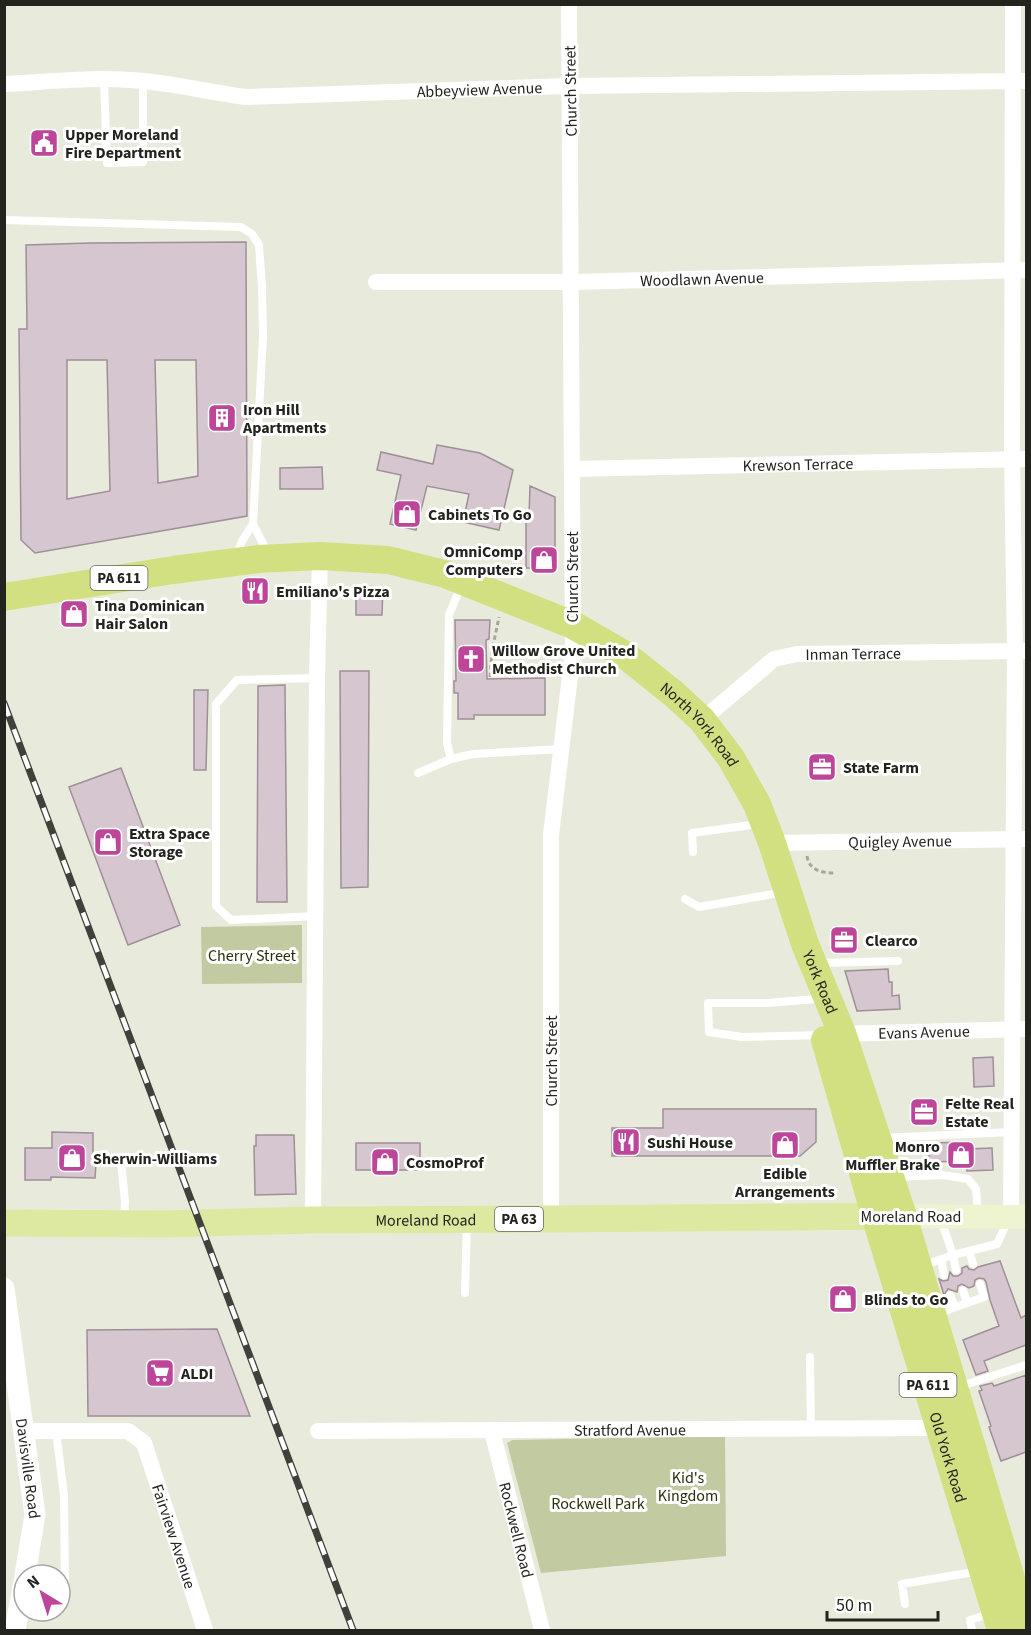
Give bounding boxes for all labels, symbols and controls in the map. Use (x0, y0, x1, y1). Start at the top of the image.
street label: Church Street (559, 45, 583, 137)
street label: Abbeyview Avenue (416, 77, 543, 103)
place label: Upper Moreland Fire Department (65, 124, 181, 164)
public building icon: Upper Moreland Fire Department (28, 127, 60, 159)
street label: Woodlawn Avenue (640, 267, 764, 292)
place label: Iron Hill Apartments (242, 399, 326, 439)
building icon: Iron Hill Apartments (206, 402, 238, 434)
street label: Krewson Terrace (742, 453, 854, 477)
shop icon: Cabinets To Go (391, 498, 423, 530)
place label: Cabinets To Go (428, 504, 532, 526)
street label: Church Street (562, 531, 584, 623)
place label: OmniComp Computers (444, 541, 523, 581)
shop icon: OmniComp Computers (528, 544, 560, 576)
road number: PA 611 (90, 566, 148, 590)
restaurant icon: Emiliano's Pizza (239, 575, 271, 607)
place label: Emiliano's Pizza (276, 581, 390, 603)
place label: Tina Dominican Hair Salon (95, 595, 205, 635)
shop icon: Tina Dominican Hair Salon (58, 598, 90, 630)
place label: Willow Grove United Methodist Church (492, 640, 635, 680)
church icon: Willow Grove United Methodist Church (455, 643, 487, 675)
street label: Inman Terrace (805, 643, 901, 666)
street label: North York Road (655, 677, 744, 771)
office icon: State Farm (806, 751, 838, 783)
place label: State Farm (843, 757, 919, 779)
place label: Extra Space Storage (129, 823, 210, 863)
shop icon: Extra Space Storage (92, 826, 124, 858)
street label: Quigley Avenue (848, 830, 952, 854)
office icon: Clearco (828, 924, 860, 956)
place label: Clearco (865, 930, 918, 952)
park label: Cherry Street (208, 945, 297, 967)
street label: York Road (796, 946, 843, 1017)
street label: Church Street (541, 1015, 563, 1107)
street label: Evans Avenue (878, 1020, 970, 1045)
place label: Felte Real Estate (945, 1093, 1014, 1133)
office icon: Felte Real Estate (908, 1096, 940, 1128)
restaurant icon: Sushi House (610, 1126, 642, 1158)
shop icon: Edible Arrangements (769, 1129, 801, 1161)
place label: Sushi House (647, 1132, 733, 1154)
place label: Monro Muffler Brake (845, 1136, 940, 1176)
shop icon: Monro Muffler Brake (945, 1139, 977, 1171)
shop icon: Sherwin-Williams (56, 1142, 88, 1174)
shop icon: CosmoProf (369, 1146, 401, 1178)
place label: Sherwin-Williams (93, 1148, 217, 1170)
place label: CosmoProf (406, 1152, 484, 1174)
place label: Edible Arrangements (734, 1163, 835, 1203)
street label: Moreland Road (861, 1206, 961, 1228)
road number: PA 63 (495, 1207, 543, 1231)
street label: Moreland Road (375, 1209, 477, 1232)
shop icon: Blinds to Go (827, 1283, 859, 1315)
place label: Blinds to Go (864, 1289, 948, 1311)
supermarket icon: ALDI (144, 1357, 176, 1389)
place label: ALDI (180, 1363, 213, 1385)
road number: PA 611 (900, 1373, 956, 1397)
street label: Old York Road (923, 1409, 972, 1505)
street label: Davisville Road (10, 1417, 45, 1520)
street label: Stratford Avenue (574, 1419, 686, 1442)
park label: Kid's Kingdom (658, 1467, 718, 1507)
street label: Rockwell Road (493, 1480, 538, 1580)
street label: Fairview Avenue (146, 1481, 201, 1592)
park label: Rockwell Park (551, 1493, 645, 1515)
north arrow (12, 1563, 72, 1623)
text: N (22, 1570, 44, 1594)
scale bar (827, 1584, 938, 1622)
text: 50 m (836, 1593, 872, 1618)

